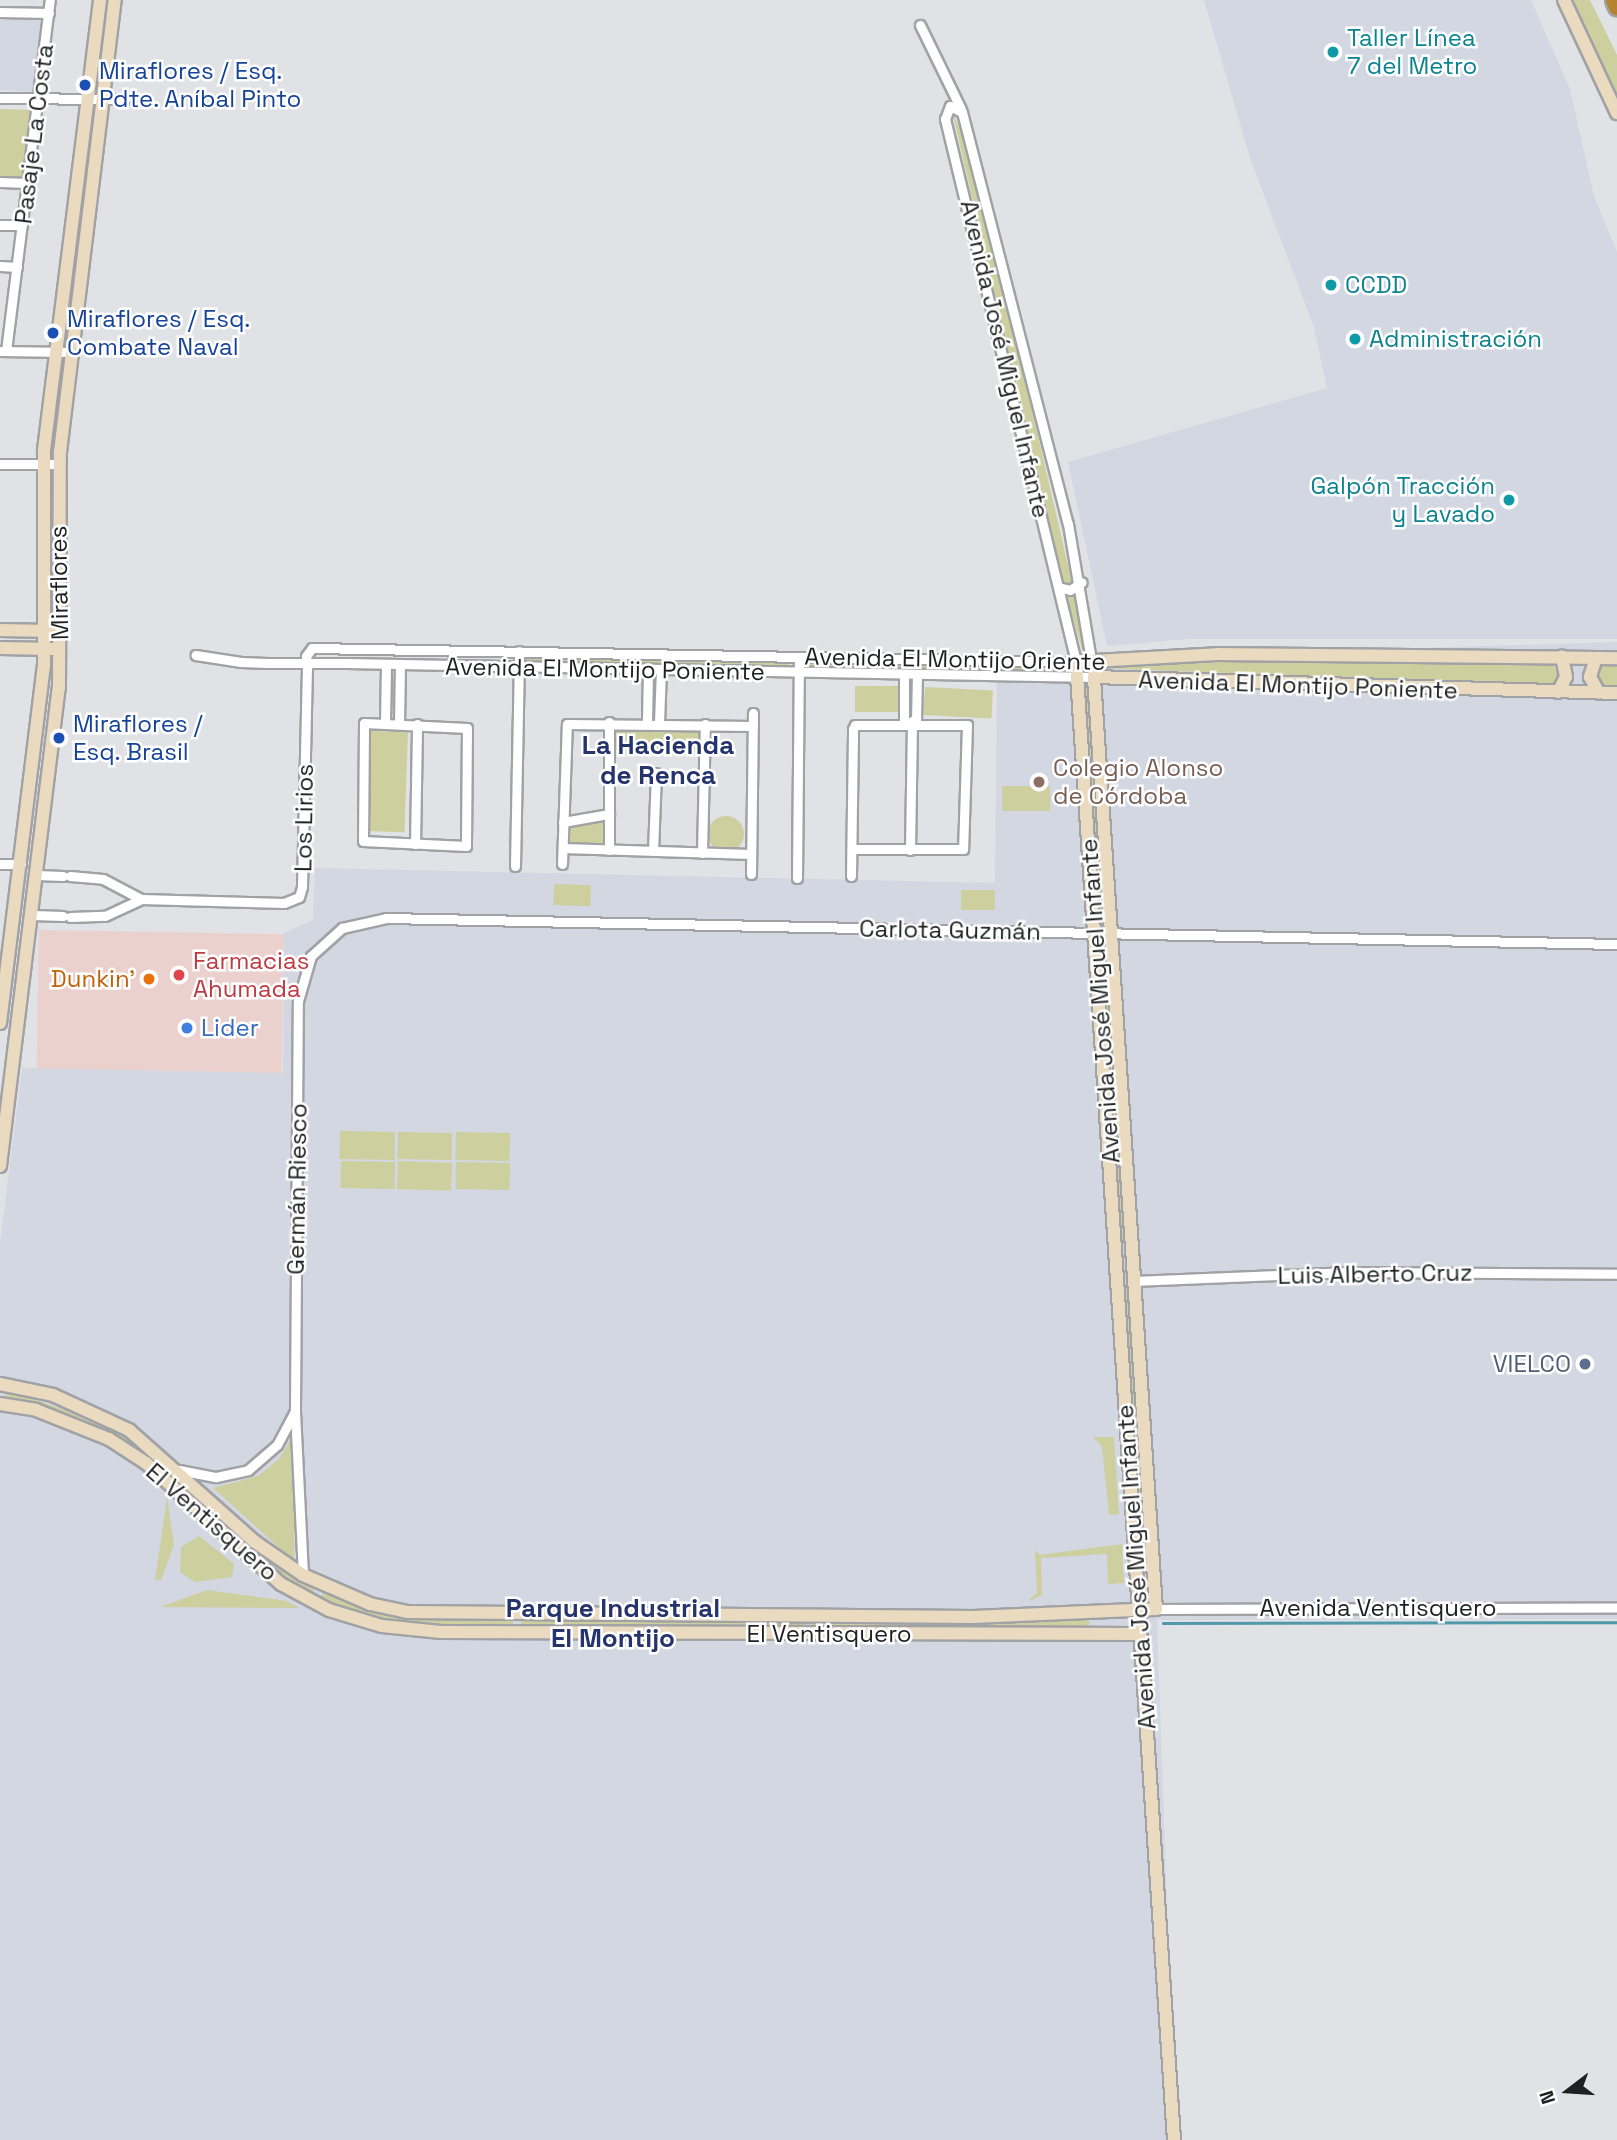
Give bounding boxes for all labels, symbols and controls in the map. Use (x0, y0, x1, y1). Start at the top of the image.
place label: Taller Línea 7 del Metro (1347, 24, 1477, 80)
street label: Pasaje La Costa (9, 42, 59, 226)
marker: Taller Línea 7 del Metro (1325, 44, 1341, 60)
place label: Miraflores / Esq. Pdte. Aníbal Pinto (99, 57, 303, 113)
marker: Miraflores / Esq. Pdte. Aníbal Pinto (77, 77, 93, 93)
street label: Avenida José Miguel Infante (954, 197, 1056, 521)
place label: CCDD (1345, 271, 1407, 299)
marker: CCDD (1323, 277, 1339, 293)
place label: Miraflores / Esq. Combate Naval (67, 305, 250, 361)
marker: Miraflores / Esq. Combate Naval (45, 325, 61, 341)
place label: Administración (1369, 325, 1542, 353)
marker: Administración (1347, 331, 1363, 347)
place label: Galpón Tracción y Lavado (1310, 472, 1495, 528)
marker: Galpón Tracción y Lavado (1501, 492, 1517, 508)
street label: Miraflores (44, 525, 74, 641)
street label: Avenida El Montijo Oriente (804, 642, 1106, 676)
street label: Avenida El Montijo Poniente (445, 652, 765, 686)
street label: Avenida El Montijo Poniente (1138, 665, 1458, 705)
place label: Miraflores / Esq. Brasil (73, 710, 203, 766)
marker: Miraflores / Esq. Brasil (51, 730, 67, 746)
district label: La Hacienda de Renca (582, 730, 734, 792)
place label: Colegio Alonso de Córdoba (1053, 754, 1224, 810)
street label: Los Lirios (289, 764, 319, 872)
marker: Colegio Alonso de Córdoba (1031, 774, 1047, 790)
street label: Avenida José Miguel Infante (1074, 838, 1126, 1164)
street label: Carlota Guzmán (859, 914, 1041, 946)
place label: Farmacias Ahumada (193, 947, 309, 1003)
place label: Dunkin' (51, 965, 135, 993)
marker: Farmacias Ahumada (171, 967, 187, 983)
marker: Dunkin' (141, 971, 157, 987)
place label: Lider (201, 1014, 259, 1042)
marker: Lider (179, 1020, 195, 1036)
street label: Germán Riesco (281, 1103, 313, 1275)
street label: Luis Alberto Cruz (1277, 1258, 1473, 1290)
place label: VIELCO (1493, 1350, 1571, 1378)
marker: VIELCO (1577, 1356, 1593, 1372)
street label: Avenida José Miguel Infante (1110, 1404, 1162, 1730)
street label: El Ventisquero (140, 1457, 284, 1587)
district label: Parque Industrial El Montijo (506, 1593, 720, 1654)
street label: Avenida Ventisquero (1259, 1594, 1497, 1622)
street label: El Ventisquero (746, 1620, 912, 1648)
north arrow (1533, 2056, 1603, 2126)
text: N (1534, 2088, 1561, 2107)

